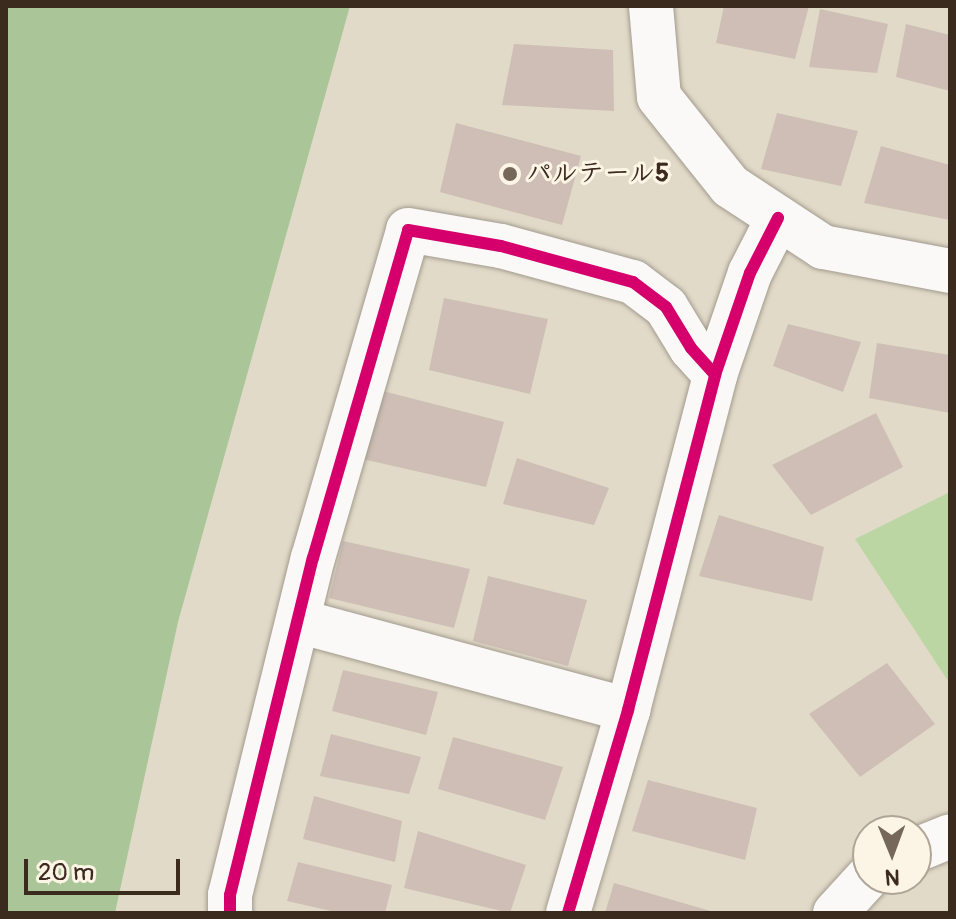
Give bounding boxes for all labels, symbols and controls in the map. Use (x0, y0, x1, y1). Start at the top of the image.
place label: パルテール5 (526, 158, 670, 190)
marker: パルテール5 (501, 165, 519, 183)
north arrow (852, 815, 932, 895)
scale bar (28, 843, 184, 893)
text: 20 m (38, 858, 94, 887)
text: N (885, 863, 900, 891)

